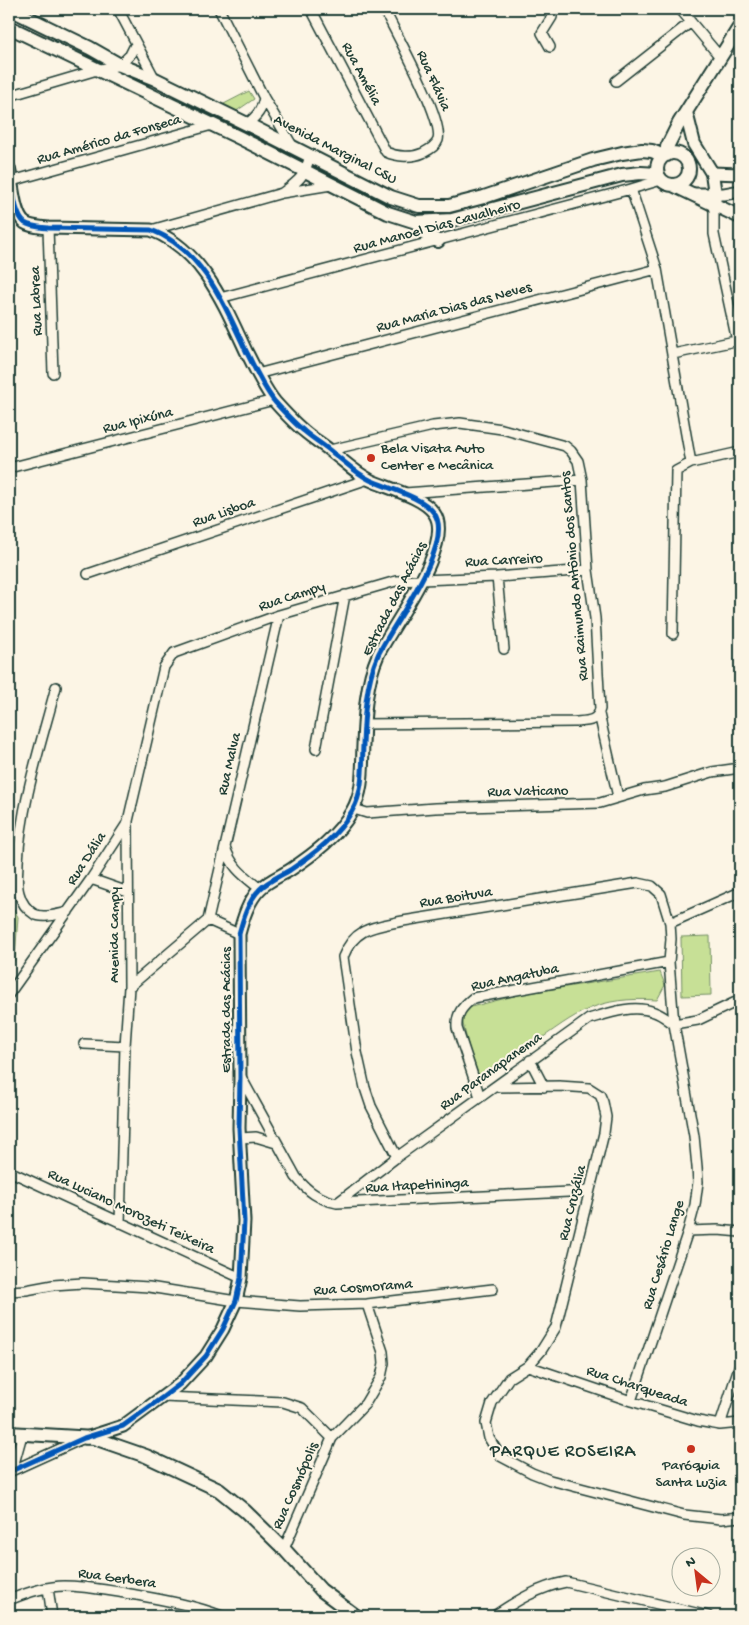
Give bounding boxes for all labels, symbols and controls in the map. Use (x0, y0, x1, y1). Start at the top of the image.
street label: Rua Amélia (337, 39, 385, 109)
street label: Rua Flávia (412, 48, 455, 115)
street label: Rua Américo da Fonseca (35, 111, 184, 169)
street label: Avenida Marginal CSU (270, 111, 400, 189)
street label: Rua Manoel Dias Cavalheiro (351, 196, 523, 258)
street label: Rua Labrea (27, 265, 47, 336)
street label: Rua Maria Dias das Neves (374, 278, 534, 337)
street label: Rua Ipixúna (101, 403, 175, 438)
place label: Bela Visata Auto Center e Mecânica (380, 440, 494, 475)
marker: Bela Visata Auto Center e Mecânica (365, 452, 377, 464)
street label: Rua Raimundo Antônio dos Santos (557, 470, 593, 682)
street label: Rua Lisboa (190, 494, 258, 532)
street label: Estrada das Acácias (358, 538, 432, 659)
street label: Rua Carreiro (465, 550, 544, 572)
street label: Rua Campy (257, 578, 328, 616)
street label: Rua Malva (214, 730, 246, 797)
street label: Rua Vaticano (487, 782, 569, 802)
street label: Rua Dália (63, 828, 111, 889)
street label: Rua Boituva (418, 883, 494, 913)
street label: Avenida Campy (106, 886, 124, 983)
street label: Estrada das Acácias (218, 947, 236, 1073)
street label: Rua Angatuba (470, 960, 561, 996)
street label: Rua Paranapanema (436, 1028, 546, 1115)
street label: Rua Cruzália (555, 1163, 591, 1243)
street label: Rua Luciano Morozeti Teixeira (45, 1165, 218, 1259)
street label: Rua Itapetininga (365, 1174, 470, 1198)
street label: Rua Cesário Lange (639, 1198, 689, 1312)
street label: Rua Cosmorama (313, 1276, 414, 1300)
street label: Rua Charqueada (584, 1362, 691, 1412)
street label: Rua Cosmópolis (269, 1439, 324, 1533)
district label: PARQUE ROSEIRA (489, 1442, 636, 1463)
marker: Paróquia Santa Luzia (685, 1443, 697, 1455)
place label: Paróquia Santa Luzia (655, 1457, 727, 1492)
north arrow (672, 1548, 722, 1598)
text: N (683, 1553, 699, 1572)
street label: Rua Gerbera (77, 1565, 158, 1593)

